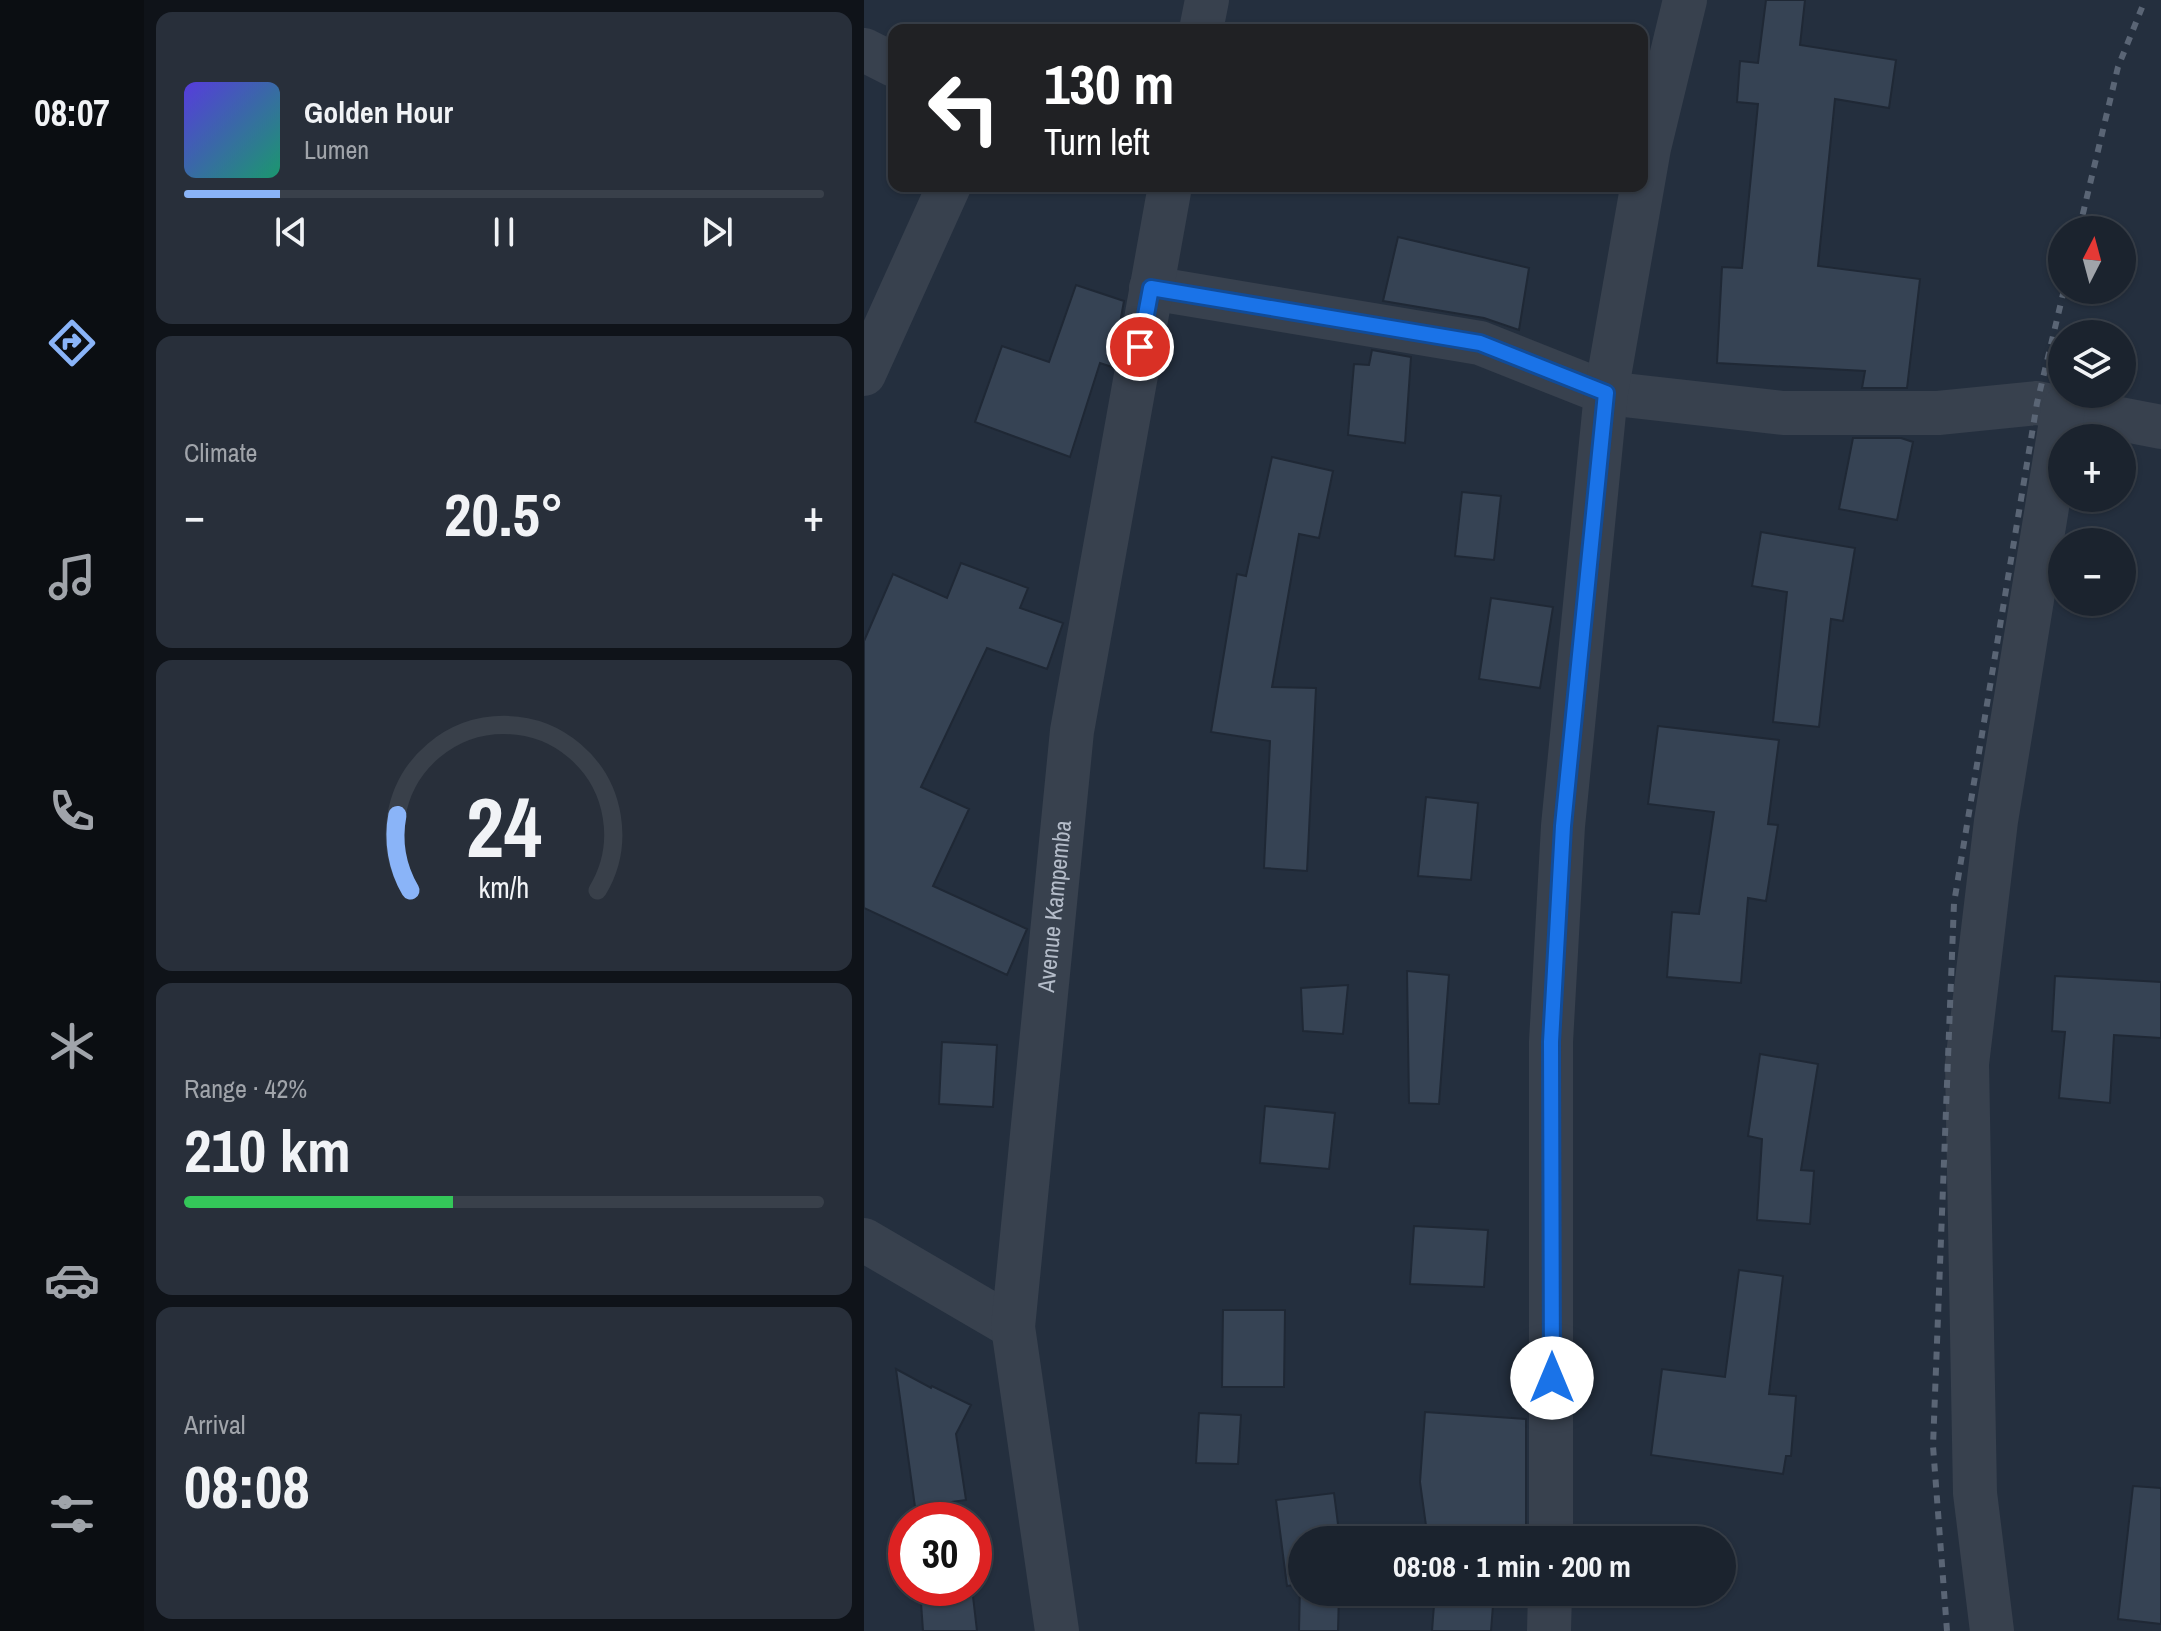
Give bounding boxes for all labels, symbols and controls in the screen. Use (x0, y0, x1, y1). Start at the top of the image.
text: 130 m (1044, 46, 1174, 121)
icon: left (912, 56, 1016, 160)
text: 08:07 (34, 89, 110, 137)
text: Golden Hour (304, 92, 453, 132)
text: Turn left (1044, 118, 1150, 166)
text: Lumen (304, 132, 369, 167)
icon: previous (269, 210, 313, 254)
icon: pause (482, 210, 526, 254)
icon: next (695, 210, 739, 254)
north arrow (2048, 216, 2136, 304)
map controls (2048, 216, 2136, 616)
pin (1106, 313, 1174, 381)
icon: directions (44, 315, 100, 371)
button: layers (2048, 320, 2136, 408)
icon: arrive (1118, 325, 1162, 369)
button: + (2048, 424, 2136, 512)
text: Climate (184, 435, 257, 470)
text: 20.5° (444, 474, 564, 555)
text: − (184, 485, 205, 545)
text: + (803, 485, 824, 545)
button: − (2048, 528, 2136, 616)
icon: music (44, 549, 100, 605)
text: 24 (466, 771, 542, 883)
icon: phone (44, 783, 100, 839)
street label: Avenue Kampemba (1029, 819, 1078, 995)
text: km/h (479, 869, 529, 908)
icon: climate (44, 1018, 100, 1074)
text: Range · 42% (184, 1071, 307, 1106)
text: 210 km (184, 1110, 351, 1191)
icon: car (44, 1252, 100, 1308)
position arrow (1510, 1336, 1594, 1420)
text: Arrival (184, 1407, 246, 1442)
text: 08:08 (184, 1446, 310, 1527)
icon: filters (44, 1486, 100, 1542)
speed limit sign: 30 (888, 1502, 992, 1606)
text: 08:08 · 1 min · 200 m (1393, 1546, 1631, 1586)

